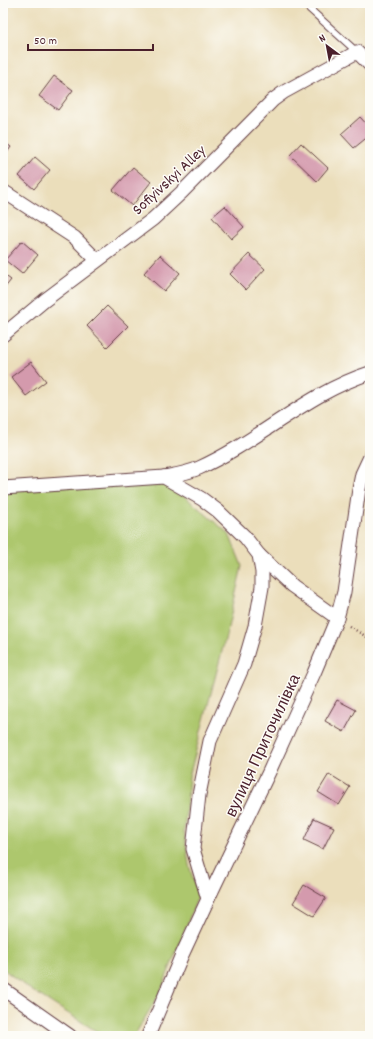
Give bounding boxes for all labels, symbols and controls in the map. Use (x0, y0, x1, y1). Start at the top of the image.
scale bar (28, 26, 153, 52)
north arrow (307, 26, 347, 66)
text: N (316, 31, 330, 47)
text: 50 m (34, 33, 57, 50)
street label: Sofiyivskyi Alley (128, 140, 212, 221)
street label: вулиця Приточилівка (221, 671, 308, 821)

